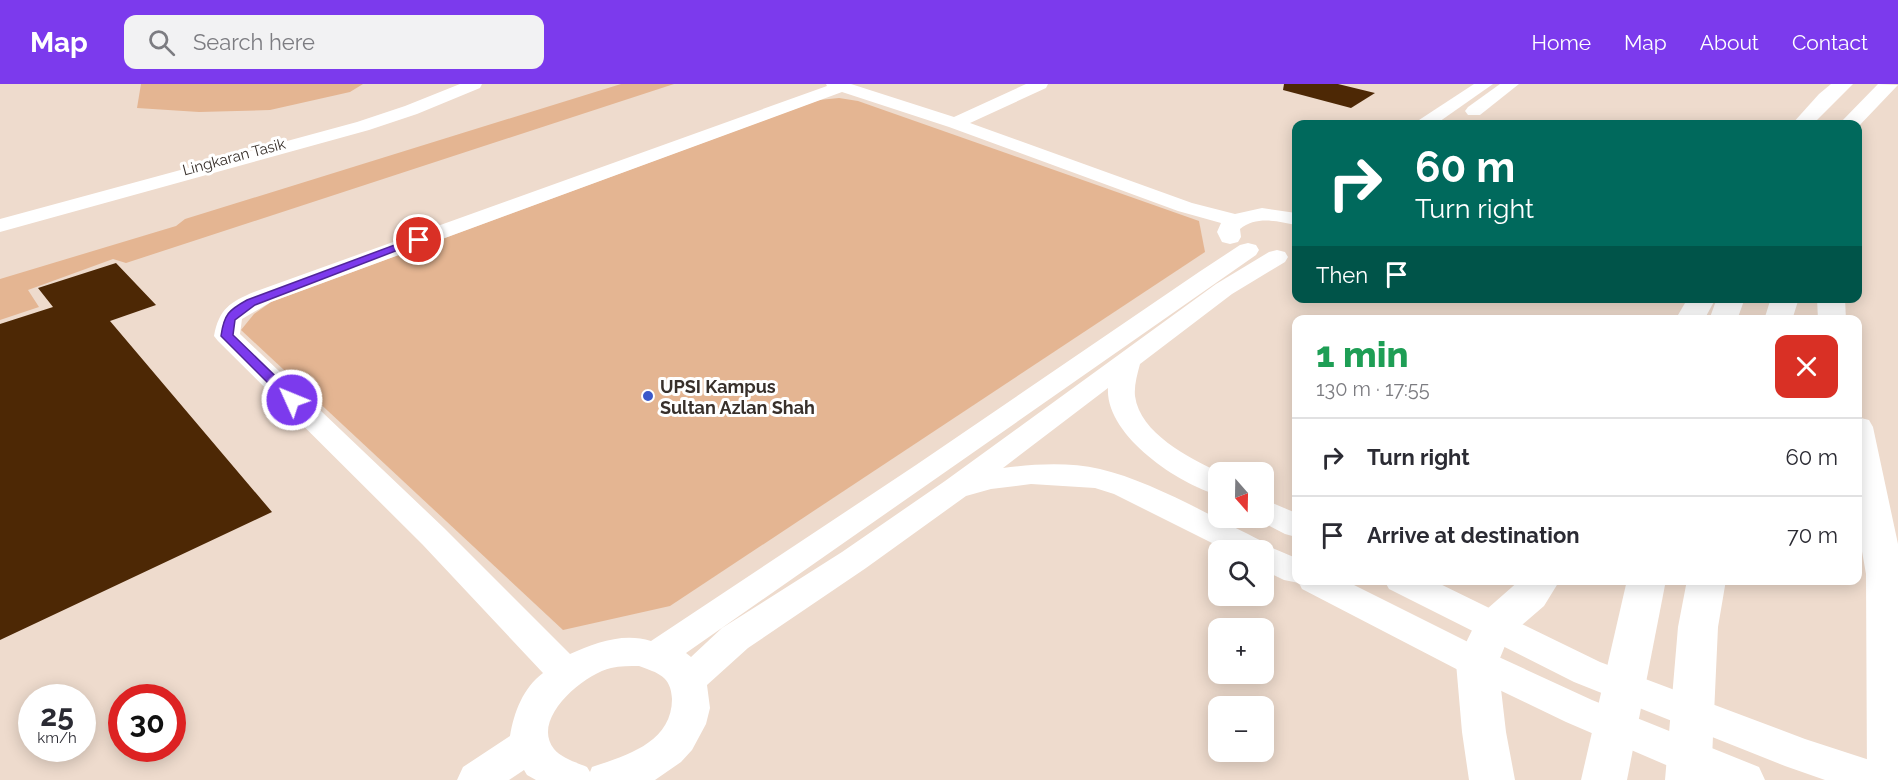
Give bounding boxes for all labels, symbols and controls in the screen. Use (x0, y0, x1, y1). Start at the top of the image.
search box (124, 15, 544, 69)
text: Map (30, 26, 88, 59)
icon: search (145, 26, 178, 59)
text: Search here (193, 29, 315, 55)
text: Home (1532, 30, 1591, 55)
text: Map (1624, 30, 1667, 55)
text: About (1700, 30, 1759, 55)
text: Contact (1792, 30, 1868, 55)
street label: Lingkaran Tasik (181, 135, 288, 179)
text: 60 m (1415, 143, 1515, 192)
icon: right (1316, 144, 1394, 222)
text: Turn right (1415, 193, 1534, 224)
pin (393, 214, 444, 265)
icon: arrive (402, 223, 435, 256)
icon: arrive (1380, 258, 1413, 291)
text: Then (1316, 262, 1368, 288)
text: 1 min (1316, 333, 1408, 375)
button: close (1775, 335, 1838, 398)
position arrow (260, 368, 324, 432)
place label: UPSI Kampus Sultan Azlan Shah (660, 376, 815, 418)
text: 130 m · 17:55 (1316, 377, 1430, 401)
marker: UPSI Kampus Sultan Azlan Shah (641, 389, 655, 403)
icon: right (1316, 441, 1349, 474)
text: Turn right (1367, 444, 1470, 470)
text: 60 m (1785, 444, 1838, 470)
north arrow (1208, 462, 1274, 528)
map controls (1208, 462, 1274, 762)
icon: arrive (1316, 519, 1349, 552)
text: Arrive at destination (1367, 522, 1580, 548)
text: 70 m (1787, 522, 1838, 548)
button: search (1208, 540, 1274, 606)
button: + (1208, 618, 1274, 684)
speed limit sign: 30 (108, 684, 186, 762)
button: − (1208, 696, 1274, 762)
text: 25 (40, 698, 74, 733)
text: km/h (37, 729, 77, 747)

